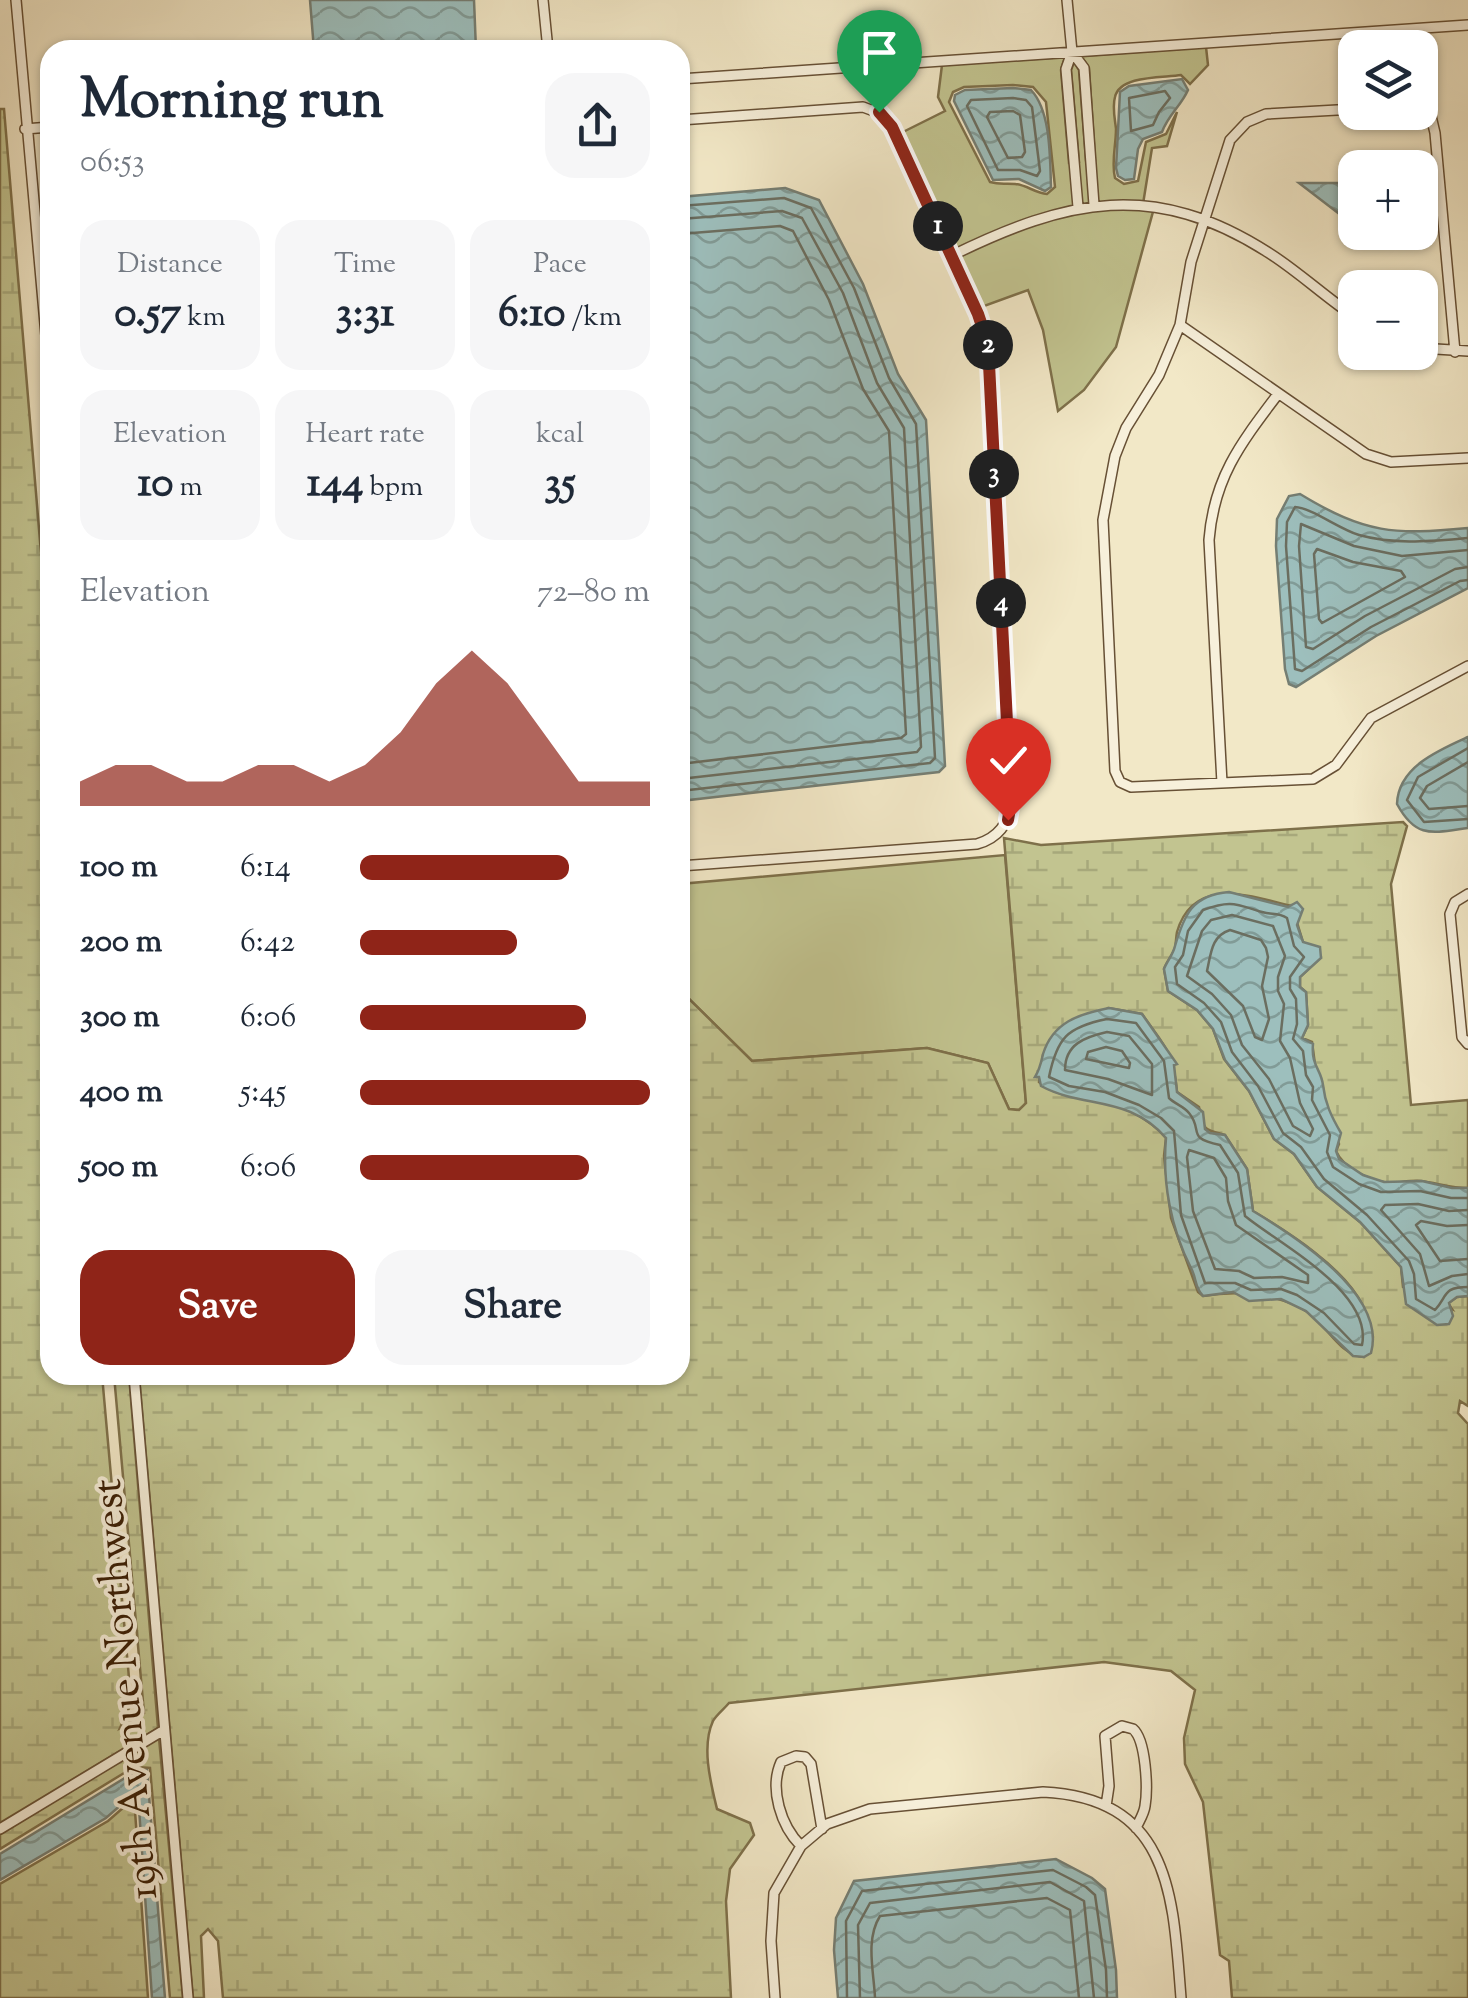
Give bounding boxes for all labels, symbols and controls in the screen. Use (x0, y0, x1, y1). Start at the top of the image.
pin (837, 10, 922, 113)
icon: arrive (852, 25, 907, 80)
map controls (1338, 30, 1438, 370)
button: layers (1338, 30, 1438, 130)
text: Morning run (80, 63, 384, 142)
button: share (545, 73, 650, 178)
text: 06:53 (80, 140, 145, 186)
button: + (1338, 150, 1438, 250)
pin: 1 (913, 201, 963, 251)
text: 1 (933, 206, 943, 246)
text: Distance (117, 245, 223, 285)
text: Time (334, 245, 396, 285)
text: Pace (533, 245, 587, 285)
button: − (1338, 270, 1438, 370)
text: 0.57 (114, 285, 181, 345)
text: 3:31 (335, 285, 395, 345)
text: 6:10 (498, 285, 565, 345)
text: km (181, 298, 226, 338)
text: /km (565, 298, 622, 338)
pin: 2 (963, 320, 1013, 370)
text: 2 (981, 325, 995, 365)
text: Elevation (113, 415, 227, 455)
text: Heart rate (305, 415, 425, 455)
text: kcal (536, 415, 584, 455)
pin: 3 (969, 449, 1019, 499)
text: 3 (988, 454, 1000, 494)
text: 10 (137, 455, 173, 515)
text: 144 (307, 455, 363, 515)
text: 35 (544, 455, 576, 515)
text: m (173, 468, 203, 508)
text: bpm (363, 468, 423, 508)
text: Elevation (80, 570, 210, 616)
text: 72–80 m (537, 570, 650, 616)
pin: 4 (976, 578, 1026, 628)
text: 4 (994, 583, 1008, 623)
pin (966, 718, 1051, 821)
icon: check (981, 733, 1036, 788)
text: 100 m (80, 845, 158, 891)
text: 6:14 (240, 845, 291, 891)
text: 200 m (80, 920, 162, 966)
text: 6:42 (240, 920, 295, 966)
text: 300 m (80, 995, 160, 1041)
text: 6:06 (240, 995, 296, 1041)
text: 400 m (80, 1070, 163, 1116)
text: 5:45 (240, 1070, 286, 1116)
text: 500 m (80, 1145, 158, 1191)
text: 6:06 (240, 1145, 296, 1191)
button: Save (80, 1250, 355, 1365)
button: Share (375, 1250, 650, 1365)
street label: 19th Avenue Northwest (80, 1476, 176, 1902)

